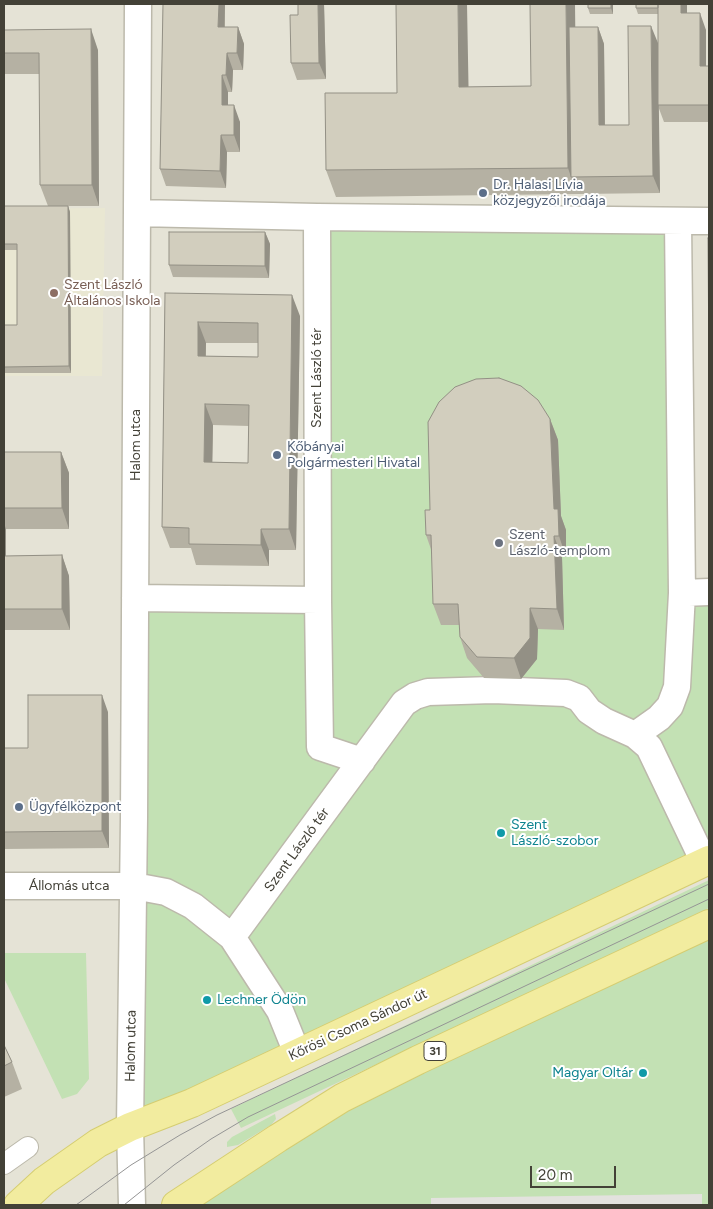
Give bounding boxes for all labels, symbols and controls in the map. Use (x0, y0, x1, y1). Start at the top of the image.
place label: Dr. Halasi Lívia közjegyzői irodája (493, 177, 606, 210)
marker: Dr. Halasi Lívia közjegyzői irodája (477, 187, 489, 199)
place label: Szent László Általános Iskola (64, 277, 160, 310)
marker: Szent László Általános Iskola (48, 287, 60, 299)
street label: Szent László tér (309, 328, 325, 428)
street label: Halom utca (128, 409, 144, 481)
place label: Kőbányai Polgármesteri Hivatal (287, 439, 420, 472)
marker: Kőbányai Polgármesteri Hivatal (271, 449, 283, 461)
place label: Szent László-templom (509, 527, 610, 560)
marker: Szent László-templom (493, 537, 505, 549)
place label: Ügyfélközpont (29, 799, 121, 815)
marker: Ügyfélközpont (13, 801, 25, 813)
street label: Szent László tér (261, 805, 333, 895)
place label: Szent László-szobor (511, 817, 598, 850)
marker: Szent László-szobor (495, 827, 507, 839)
street label: Állomás utca (29, 878, 109, 894)
street label: Kőrösi Csoma Sándor út (286, 985, 430, 1065)
place label: Lechner Ödön (217, 992, 306, 1008)
marker: Lechner Ödön (201, 994, 213, 1006)
street label: Halom utca (122, 1010, 140, 1082)
road number: 31 (424, 1042, 446, 1060)
place label: Magyar Oltár (552, 1065, 633, 1081)
marker: Magyar Oltár (637, 1067, 649, 1079)
scale bar (533, 1156, 619, 1188)
text: 20 m (538, 1166, 572, 1184)

